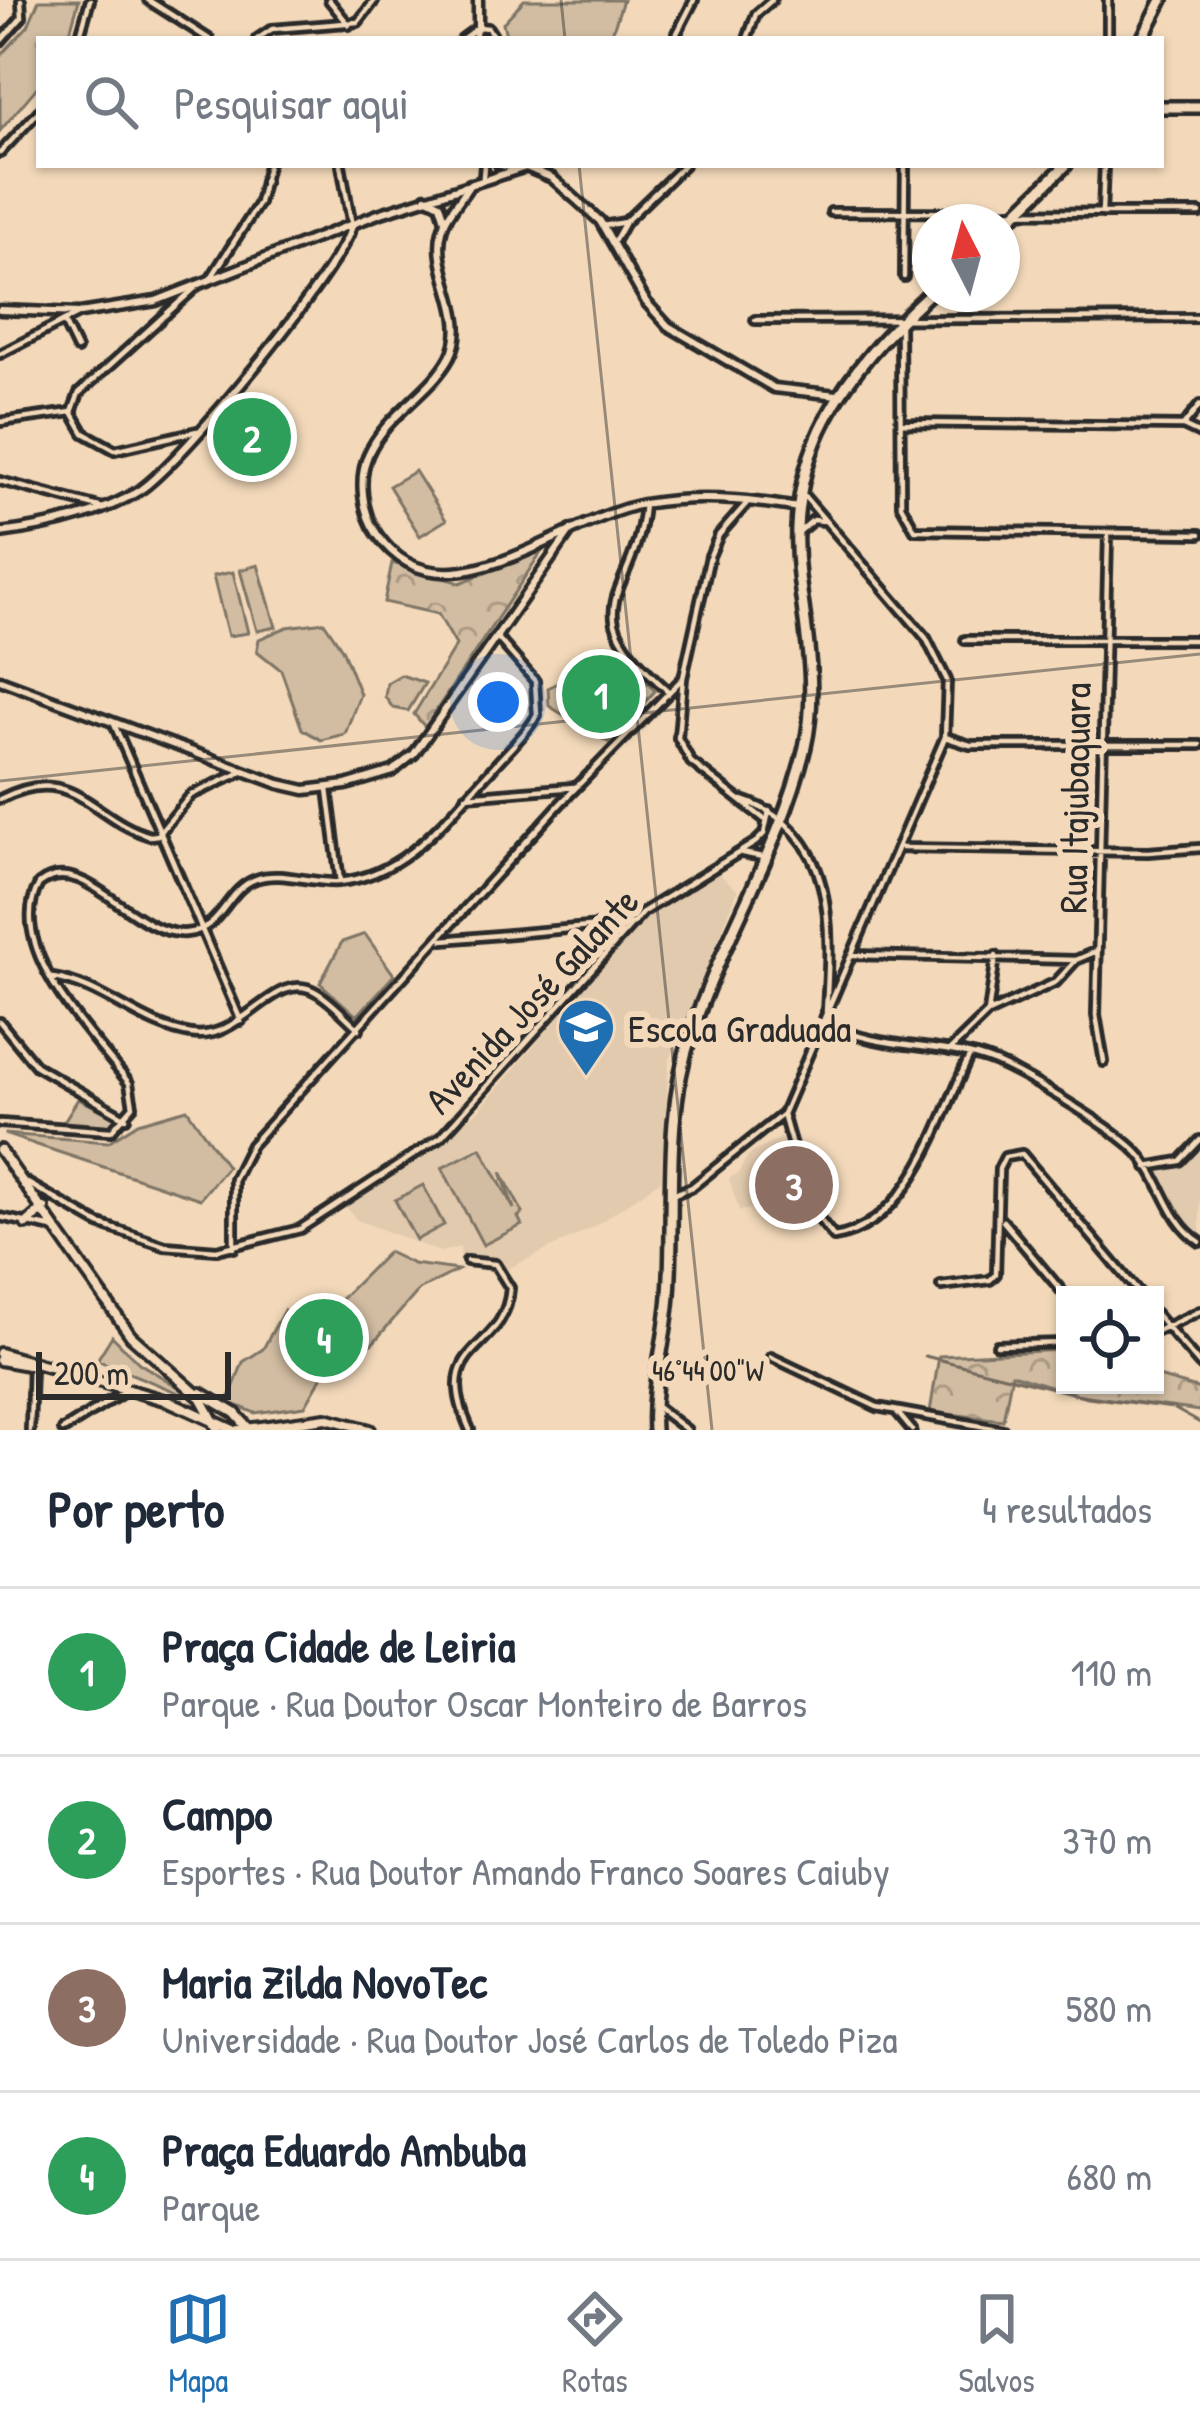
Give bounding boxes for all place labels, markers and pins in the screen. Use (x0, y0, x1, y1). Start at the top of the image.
pin: 2 (213, 392, 291, 482)
pin: 1 (562, 649, 640, 739)
school or university icon: Escola Graduada (555, 996, 617, 1078)
place label: Escola Graduada (628, 1001, 851, 1054)
pin: 3 (755, 1140, 833, 1230)
pin: 4 (285, 1293, 363, 1383)

